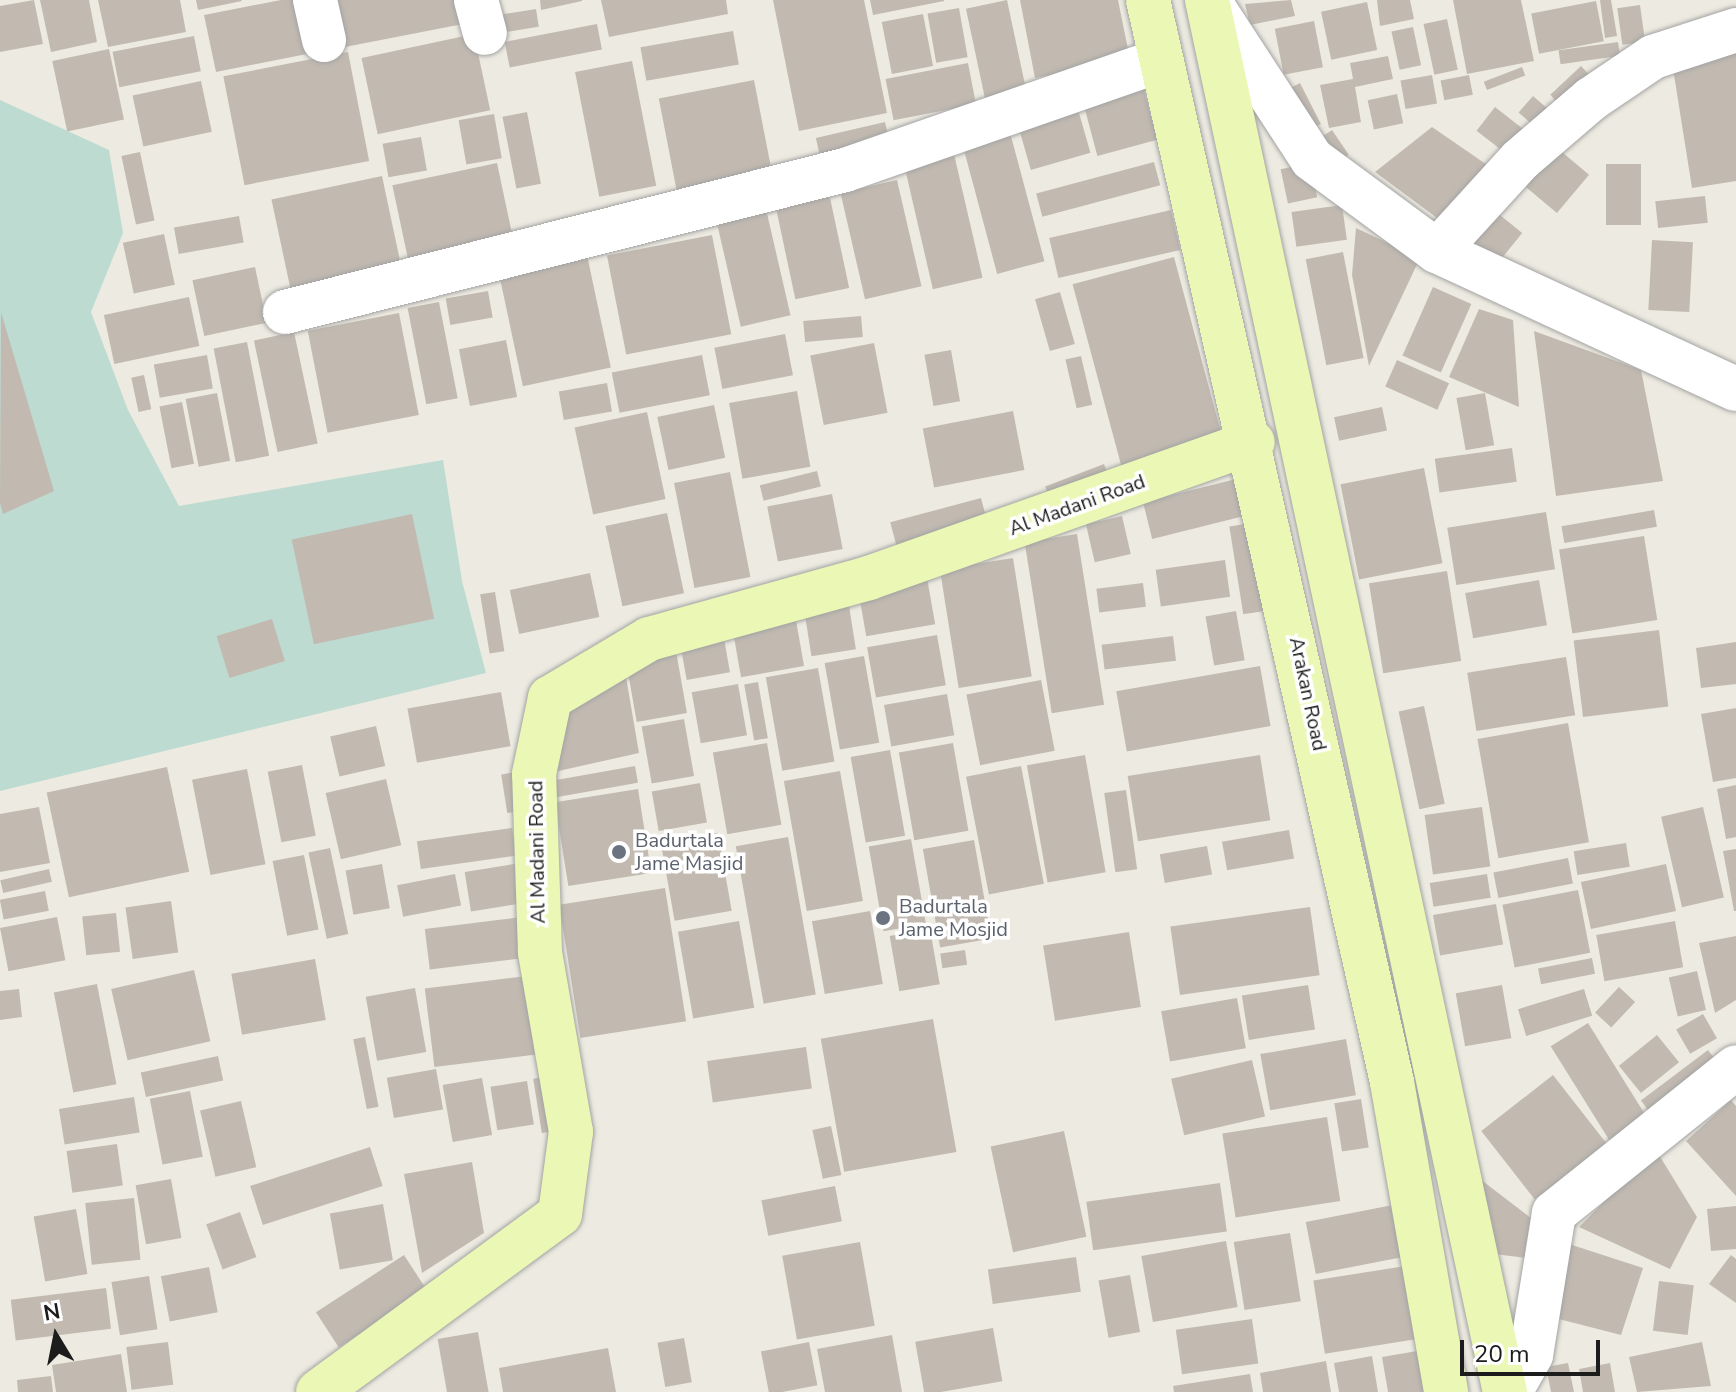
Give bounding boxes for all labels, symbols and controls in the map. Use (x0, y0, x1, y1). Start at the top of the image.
street label: Al Madani Road (1006, 469, 1148, 541)
street label: Arakan Road (1284, 635, 1332, 753)
street label: Al Madani Road (524, 780, 550, 924)
place label: Badurtala Jame Masjid (635, 828, 743, 875)
marker: Badurtala Jame Masjid (610, 843, 628, 861)
place label: Badurtala Jame Mosjid (899, 894, 1008, 941)
marker: Badurtala Jame Mosjid (874, 909, 892, 927)
north arrow (16, 1296, 96, 1376)
text: N (41, 1296, 63, 1329)
scale bar (1464, 1324, 1604, 1374)
text: 20 m (1474, 1338, 1530, 1370)

